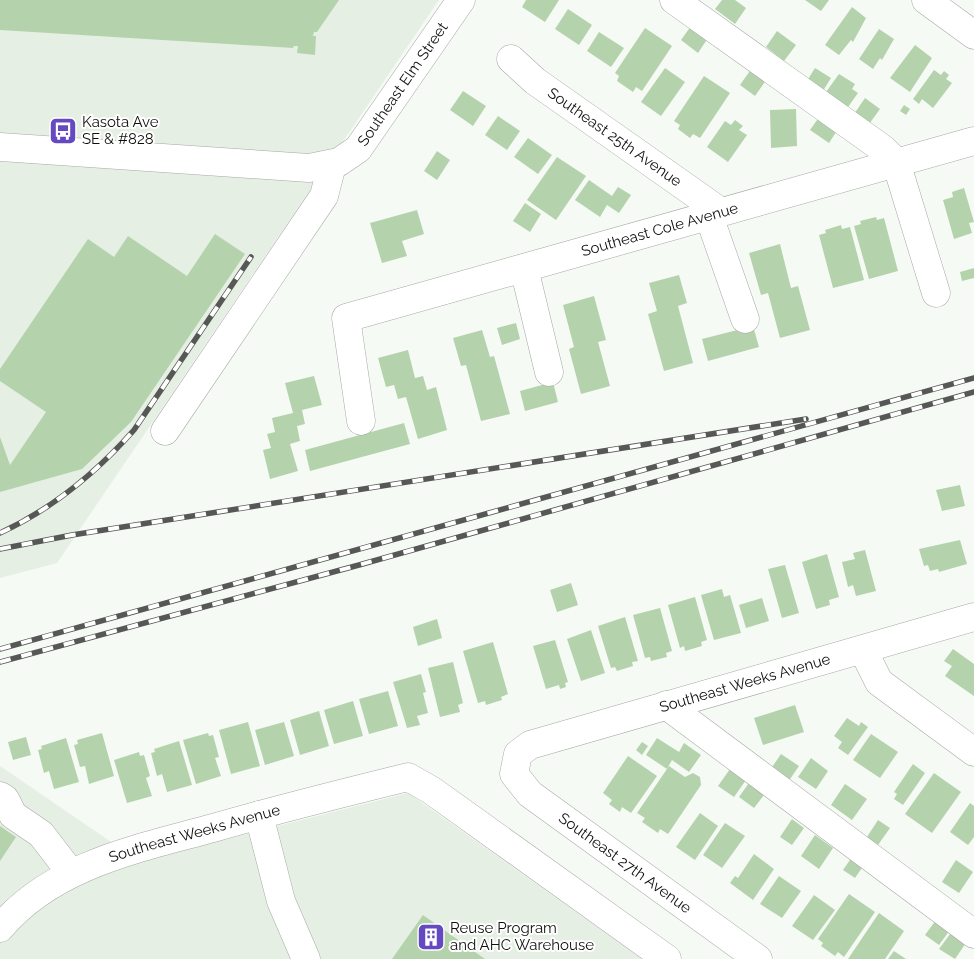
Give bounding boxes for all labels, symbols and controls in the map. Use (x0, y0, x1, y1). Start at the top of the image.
street label: Southeast Elm Street (354, 19, 452, 150)
street label: Southeast 25th Avenue (544, 84, 685, 191)
place label: Kasota Ave SE & #828 (82, 113, 159, 148)
bus stop icon: Kasota Ave SE & #828 (48, 116, 78, 146)
street label: Southeast Cole Avenue (579, 199, 740, 260)
street label: Southeast Weeks Avenue (657, 650, 832, 716)
street label: Southeast Weeks Avenue (106, 801, 282, 866)
street label: Southeast 27th Avenue (555, 809, 695, 917)
place label: Reuse Program and AHC Warehouse (450, 919, 594, 954)
building icon: Reuse Program and AHC Warehouse (416, 922, 446, 952)

